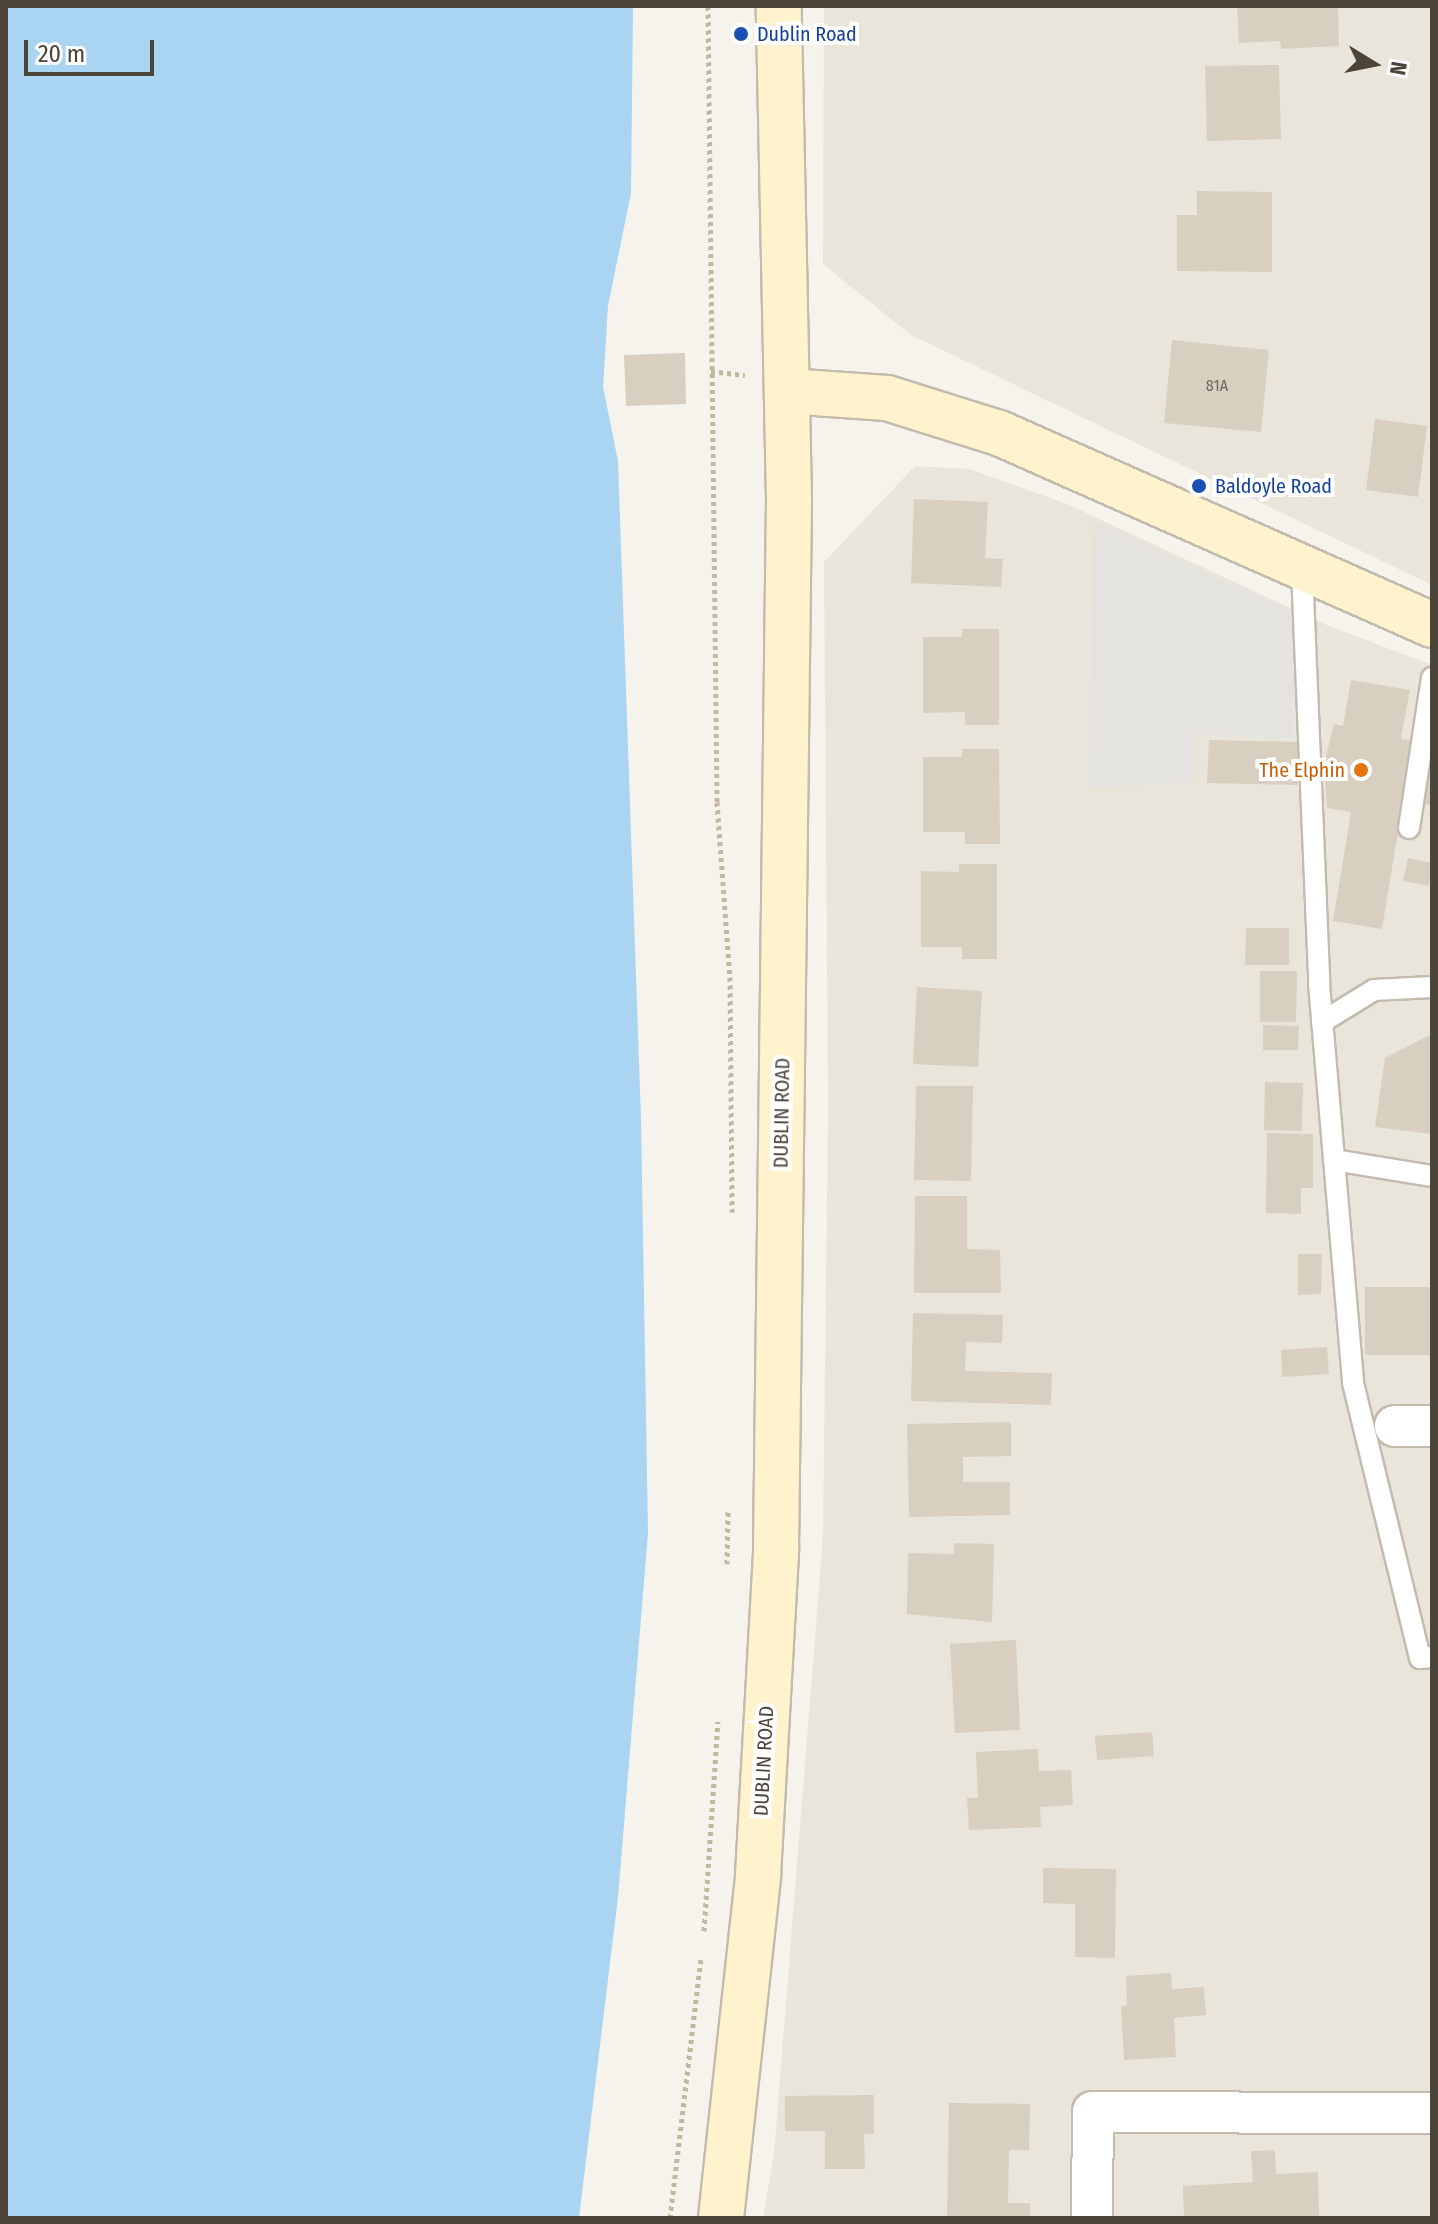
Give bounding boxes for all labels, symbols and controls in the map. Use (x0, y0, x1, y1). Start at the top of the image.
place label: Dublin Road (757, 22, 857, 46)
scale bar (28, 24, 158, 74)
north arrow (1334, 24, 1414, 104)
marker: Dublin Road (732, 25, 750, 43)
text: 20 m (38, 40, 85, 68)
text: N (1384, 59, 1413, 77)
house number: 81A (1206, 376, 1228, 396)
place label: Baldoyle Road (1215, 474, 1332, 498)
marker: Baldoyle Road (1190, 477, 1208, 495)
place label: The Elphin (1259, 758, 1345, 782)
marker: The Elphin (1352, 761, 1370, 779)
street label: DUBLIN ROAD (769, 1058, 795, 1168)
street label: DUBLIN ROAD (749, 1705, 779, 1817)

